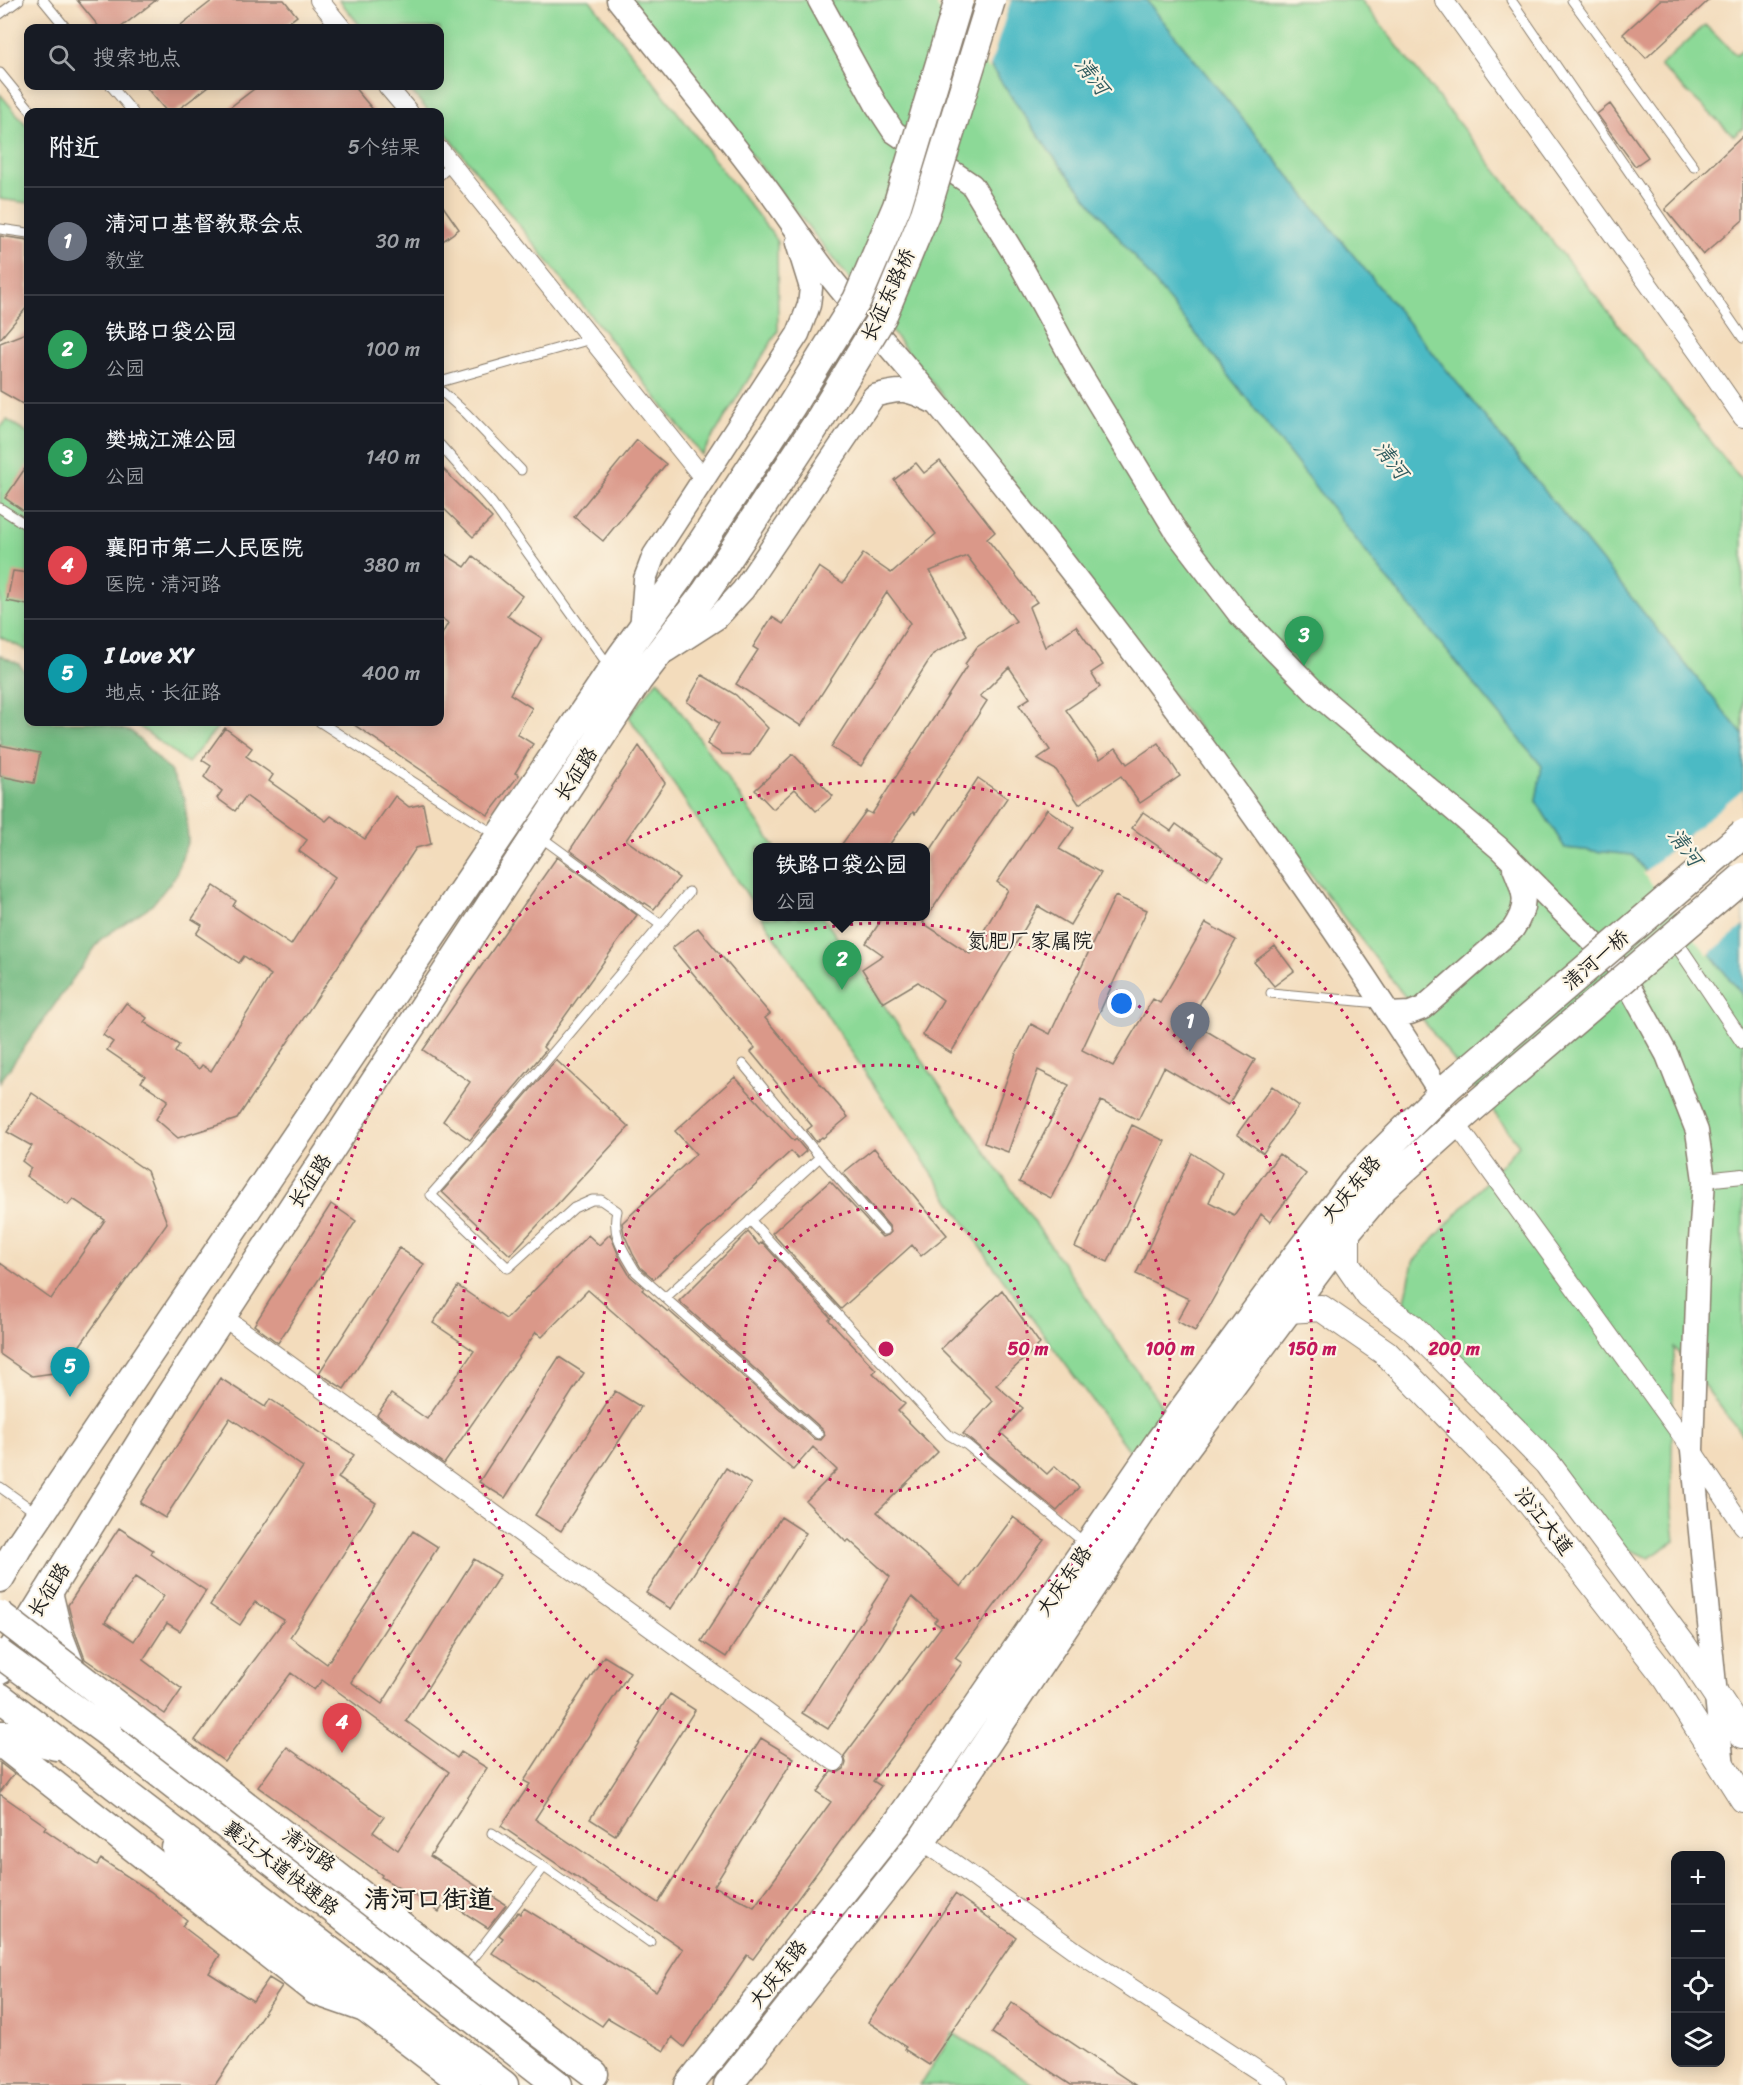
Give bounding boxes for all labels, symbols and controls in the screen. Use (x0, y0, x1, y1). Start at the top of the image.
search box (24, 24, 444, 90)
text: 搜索地点 (93, 38, 181, 77)
icon: search (45, 41, 78, 74)
water label: 清河 (1064, 48, 1122, 107)
text: 附近 (48, 124, 100, 170)
text: 5个结果 (348, 130, 420, 165)
text: 清河口基督教聚会点 (105, 204, 303, 243)
text: 1 (63, 224, 72, 259)
text: 30 m (376, 224, 420, 259)
street label: 长征东路桥 (851, 242, 925, 348)
text: 教堂 (105, 243, 145, 278)
text: 铁路口袋公园 (105, 312, 237, 351)
text: 2 (62, 332, 73, 367)
text: 100 m (366, 332, 420, 367)
text: 公园 (105, 351, 145, 386)
text: 樊城江滩公园 (105, 420, 237, 459)
water label: 清河 (1363, 432, 1421, 491)
text: 3 (62, 440, 73, 475)
text: 140 m (366, 440, 420, 475)
text: 公园 (105, 459, 145, 494)
text: 襄阳市第二人民医院 (105, 528, 303, 567)
text: 4 (61, 548, 74, 583)
text: 380 m (364, 548, 420, 583)
text: 医院 · 清河路 (105, 567, 221, 602)
pin: 3 (1284, 616, 1324, 666)
text: I Love XY (105, 636, 195, 675)
text: 5 (61, 656, 74, 691)
text: 400 m (362, 656, 420, 691)
text: 地点 · 长征路 (105, 675, 221, 710)
street label: 长征路 (545, 738, 608, 809)
water label: 清河 (1657, 819, 1715, 878)
popup (753, 843, 930, 921)
text: 铁路口袋公园 (775, 845, 908, 884)
text: 公园 (775, 884, 815, 919)
street label: 清河一桥 (1554, 921, 1638, 999)
district label: 氮肥厂家属院 (967, 922, 1093, 960)
pin: 2 (822, 940, 862, 990)
your location (1107, 989, 1136, 1018)
pin: 1 (1170, 1002, 1210, 1052)
street label: 长征路 (279, 1145, 342, 1216)
street label: 大庆东路 (1312, 1146, 1391, 1231)
text: 50 m (1008, 1333, 1049, 1365)
text: 100 m (1146, 1333, 1195, 1365)
text: 150 m (1288, 1333, 1336, 1365)
text: 200 m (1427, 1333, 1480, 1365)
centre of rings (876, 1339, 896, 1359)
pin: 5 (50, 1348, 90, 1397)
street label: 沿江大道 (1506, 1479, 1582, 1563)
street label: 大庆东路 (1027, 1537, 1102, 1624)
street label: 长征路 (18, 1554, 80, 1625)
pin: 4 (322, 1704, 362, 1753)
street label: 襄江大道快速路 (215, 1811, 348, 1926)
street label: 清河路 (274, 1818, 344, 1882)
map controls (1671, 1851, 1725, 2067)
button: + (1671, 1851, 1725, 1905)
district label: 清河口街道 (364, 1876, 494, 1922)
button: − (1671, 1905, 1725, 1959)
street label: 大庆东路 (740, 1931, 817, 2016)
button: locate (1671, 1959, 1725, 2013)
button: layers (1671, 2013, 1725, 2067)

